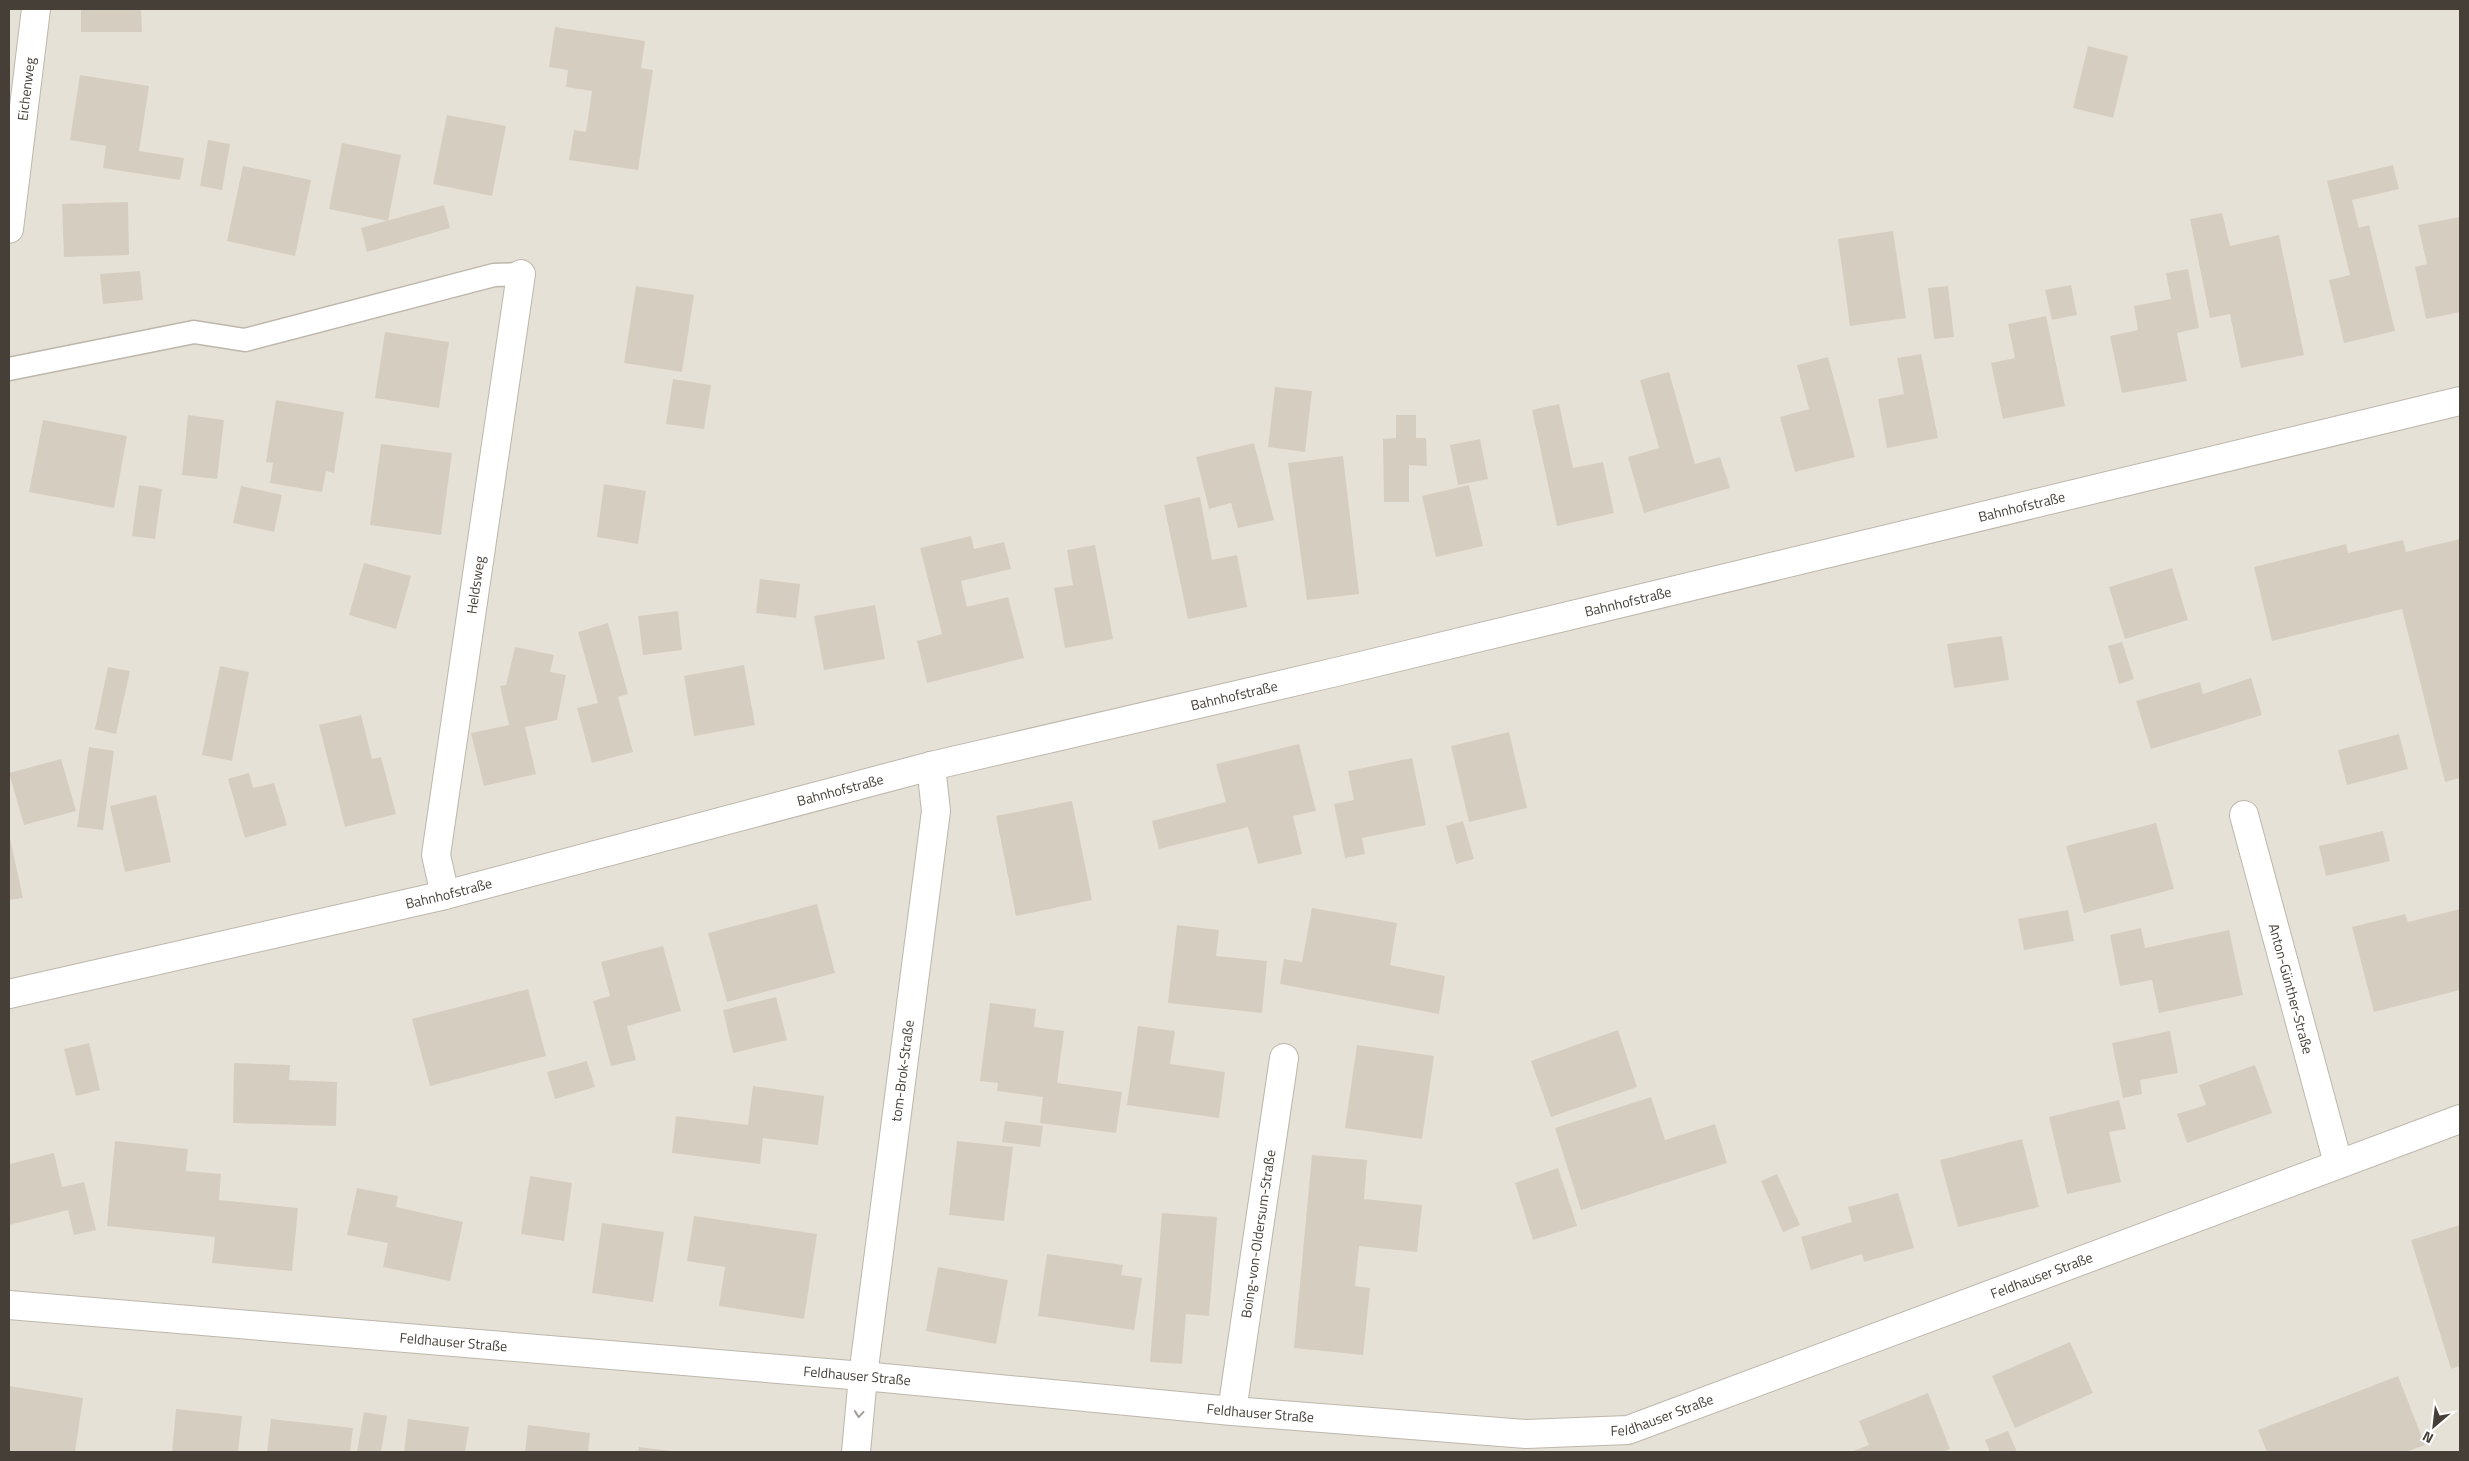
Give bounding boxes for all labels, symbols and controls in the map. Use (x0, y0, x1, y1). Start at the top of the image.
street label: Eichenweg (11, 56, 40, 122)
street label: Bahnhofstraße (1976, 486, 2067, 527)
street label: Heldsweg (460, 554, 490, 615)
street label: Bahnhofstraße (1582, 581, 1673, 622)
street label: Bahnhofstraße (1188, 675, 1279, 715)
street label: Bahnhofstraße (795, 768, 886, 811)
street label: Bahnhofstraße (403, 872, 494, 914)
street label: Anton-Günther-Straße (2264, 921, 2319, 1056)
street label: tom-Brok-Straße (885, 1019, 919, 1123)
street label: Boing-von-Oldersum-Straße (1235, 1148, 1280, 1319)
street label: Feldhauser Straße (1987, 1246, 2095, 1304)
street label: Feldhauser Straße (399, 1327, 508, 1356)
street label: Feldhauser Straße (803, 1360, 912, 1390)
street label: Feldhauser Straße (1610, 1388, 1716, 1441)
street label: Feldhauser Straße (1206, 1398, 1315, 1427)
north arrow (2409, 1401, 2459, 1451)
one-way arrow (854, 1410, 865, 1418)
text: N (2418, 1426, 2437, 1449)

